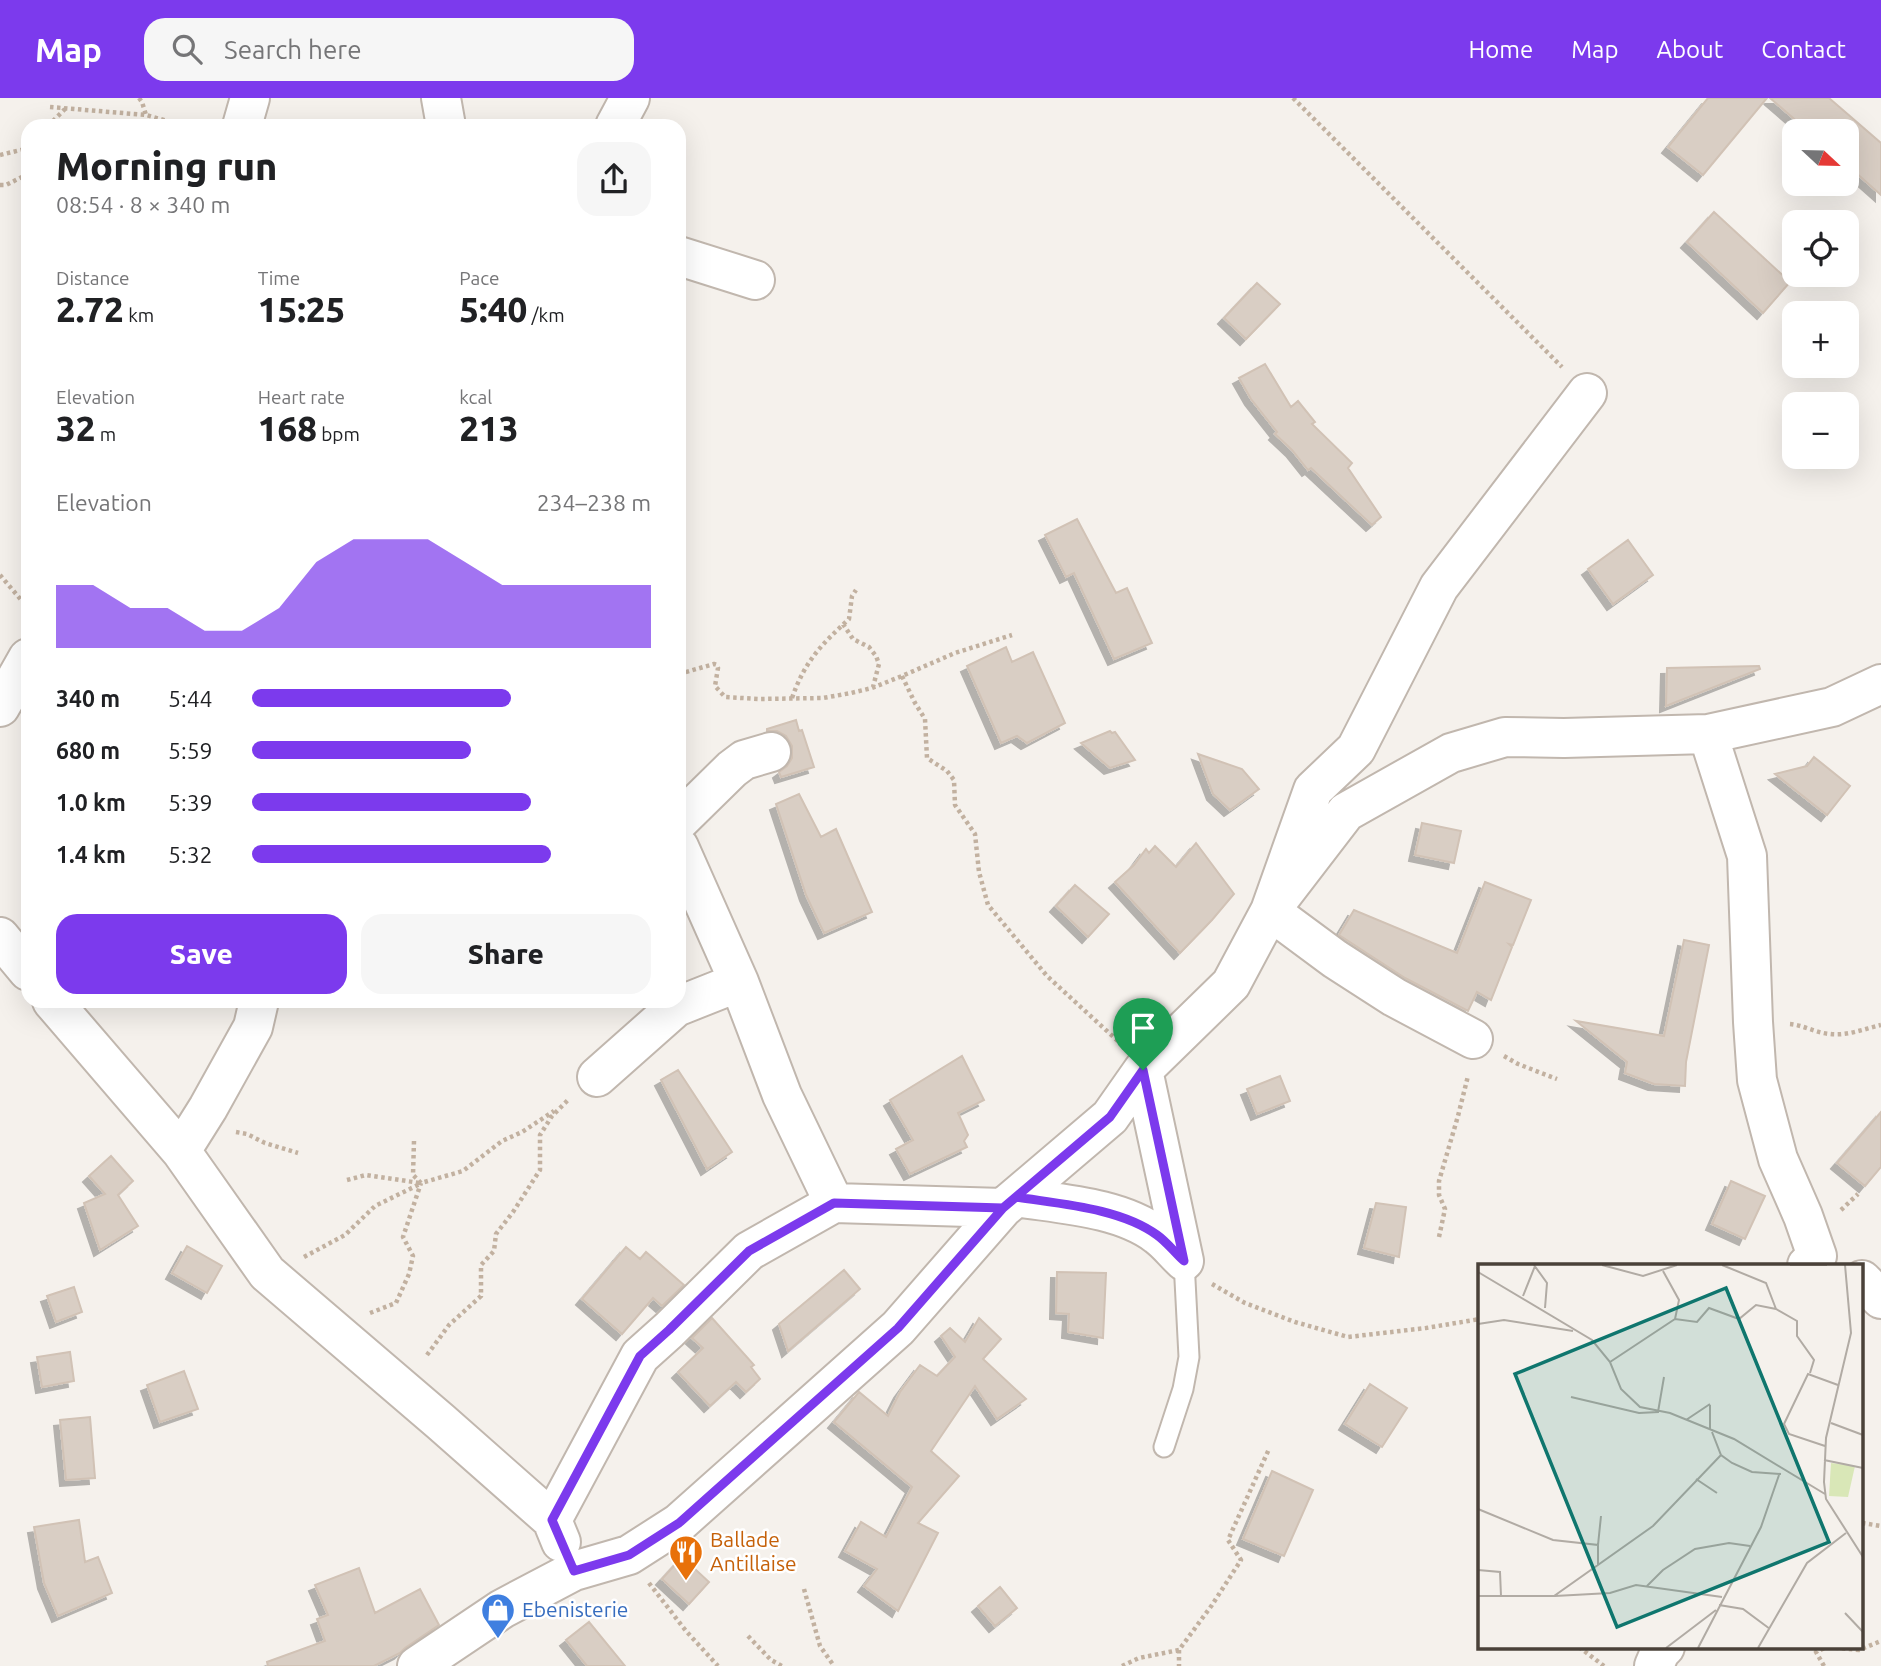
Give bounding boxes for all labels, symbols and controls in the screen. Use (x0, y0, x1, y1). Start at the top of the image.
search box (144, 18, 634, 81)
icon: search (168, 30, 206, 68)
text: Map (35, 31, 102, 68)
text: Search here (224, 35, 362, 64)
text: Home (1468, 36, 1533, 63)
text: Map (1571, 36, 1618, 63)
text: About (1656, 36, 1723, 63)
text: Contact (1761, 36, 1846, 63)
north arrow (1782, 119, 1858, 196)
map controls (1782, 119, 1859, 469)
button: share (577, 142, 651, 216)
text: Morning run (56, 145, 277, 187)
text: 08:54 · 8 × 340 m (56, 192, 230, 217)
button: locate (1782, 210, 1859, 287)
text: Distance (56, 267, 130, 289)
text: Time (258, 267, 300, 289)
text: Pace (459, 267, 500, 289)
text: 2.72 (56, 289, 124, 329)
text: 15:25 (258, 289, 345, 329)
text: 5:40 (459, 289, 527, 329)
button: + (1782, 301, 1859, 378)
text: km (124, 304, 154, 326)
text: /km (527, 304, 565, 326)
text: Elevation (56, 386, 135, 408)
text: Heart rate (258, 386, 345, 408)
text: kcal (459, 386, 492, 408)
button: − (1782, 392, 1859, 469)
text: 32 (56, 408, 95, 448)
text: 168 (258, 408, 317, 448)
text: 213 (459, 408, 519, 448)
text: m (95, 423, 116, 445)
text: bpm (317, 423, 360, 445)
text: Elevation (56, 490, 152, 515)
text: 234–238 m (537, 490, 651, 515)
text: 340 m (56, 686, 120, 711)
text: 5:44 (168, 686, 213, 711)
text: 680 m (56, 738, 120, 763)
text: 5:59 (168, 738, 213, 763)
text: 1.0 km (56, 790, 126, 815)
text: 5:39 (168, 790, 213, 815)
text: 1.4 km (56, 842, 126, 867)
text: 5:32 (168, 842, 213, 867)
button: Save (56, 914, 347, 994)
button: Share (361, 914, 651, 994)
pin (1113, 998, 1173, 1070)
icon: arrive (1124, 1009, 1162, 1047)
inset map (1478, 1264, 1864, 1648)
place label: Ballade Antillaise (710, 1527, 797, 1575)
restaurant icon: Ballade Antillaise (667, 1533, 705, 1582)
shop icon: Ebenisterie (479, 1591, 517, 1640)
place label: Ebenisterie (522, 1597, 628, 1621)

